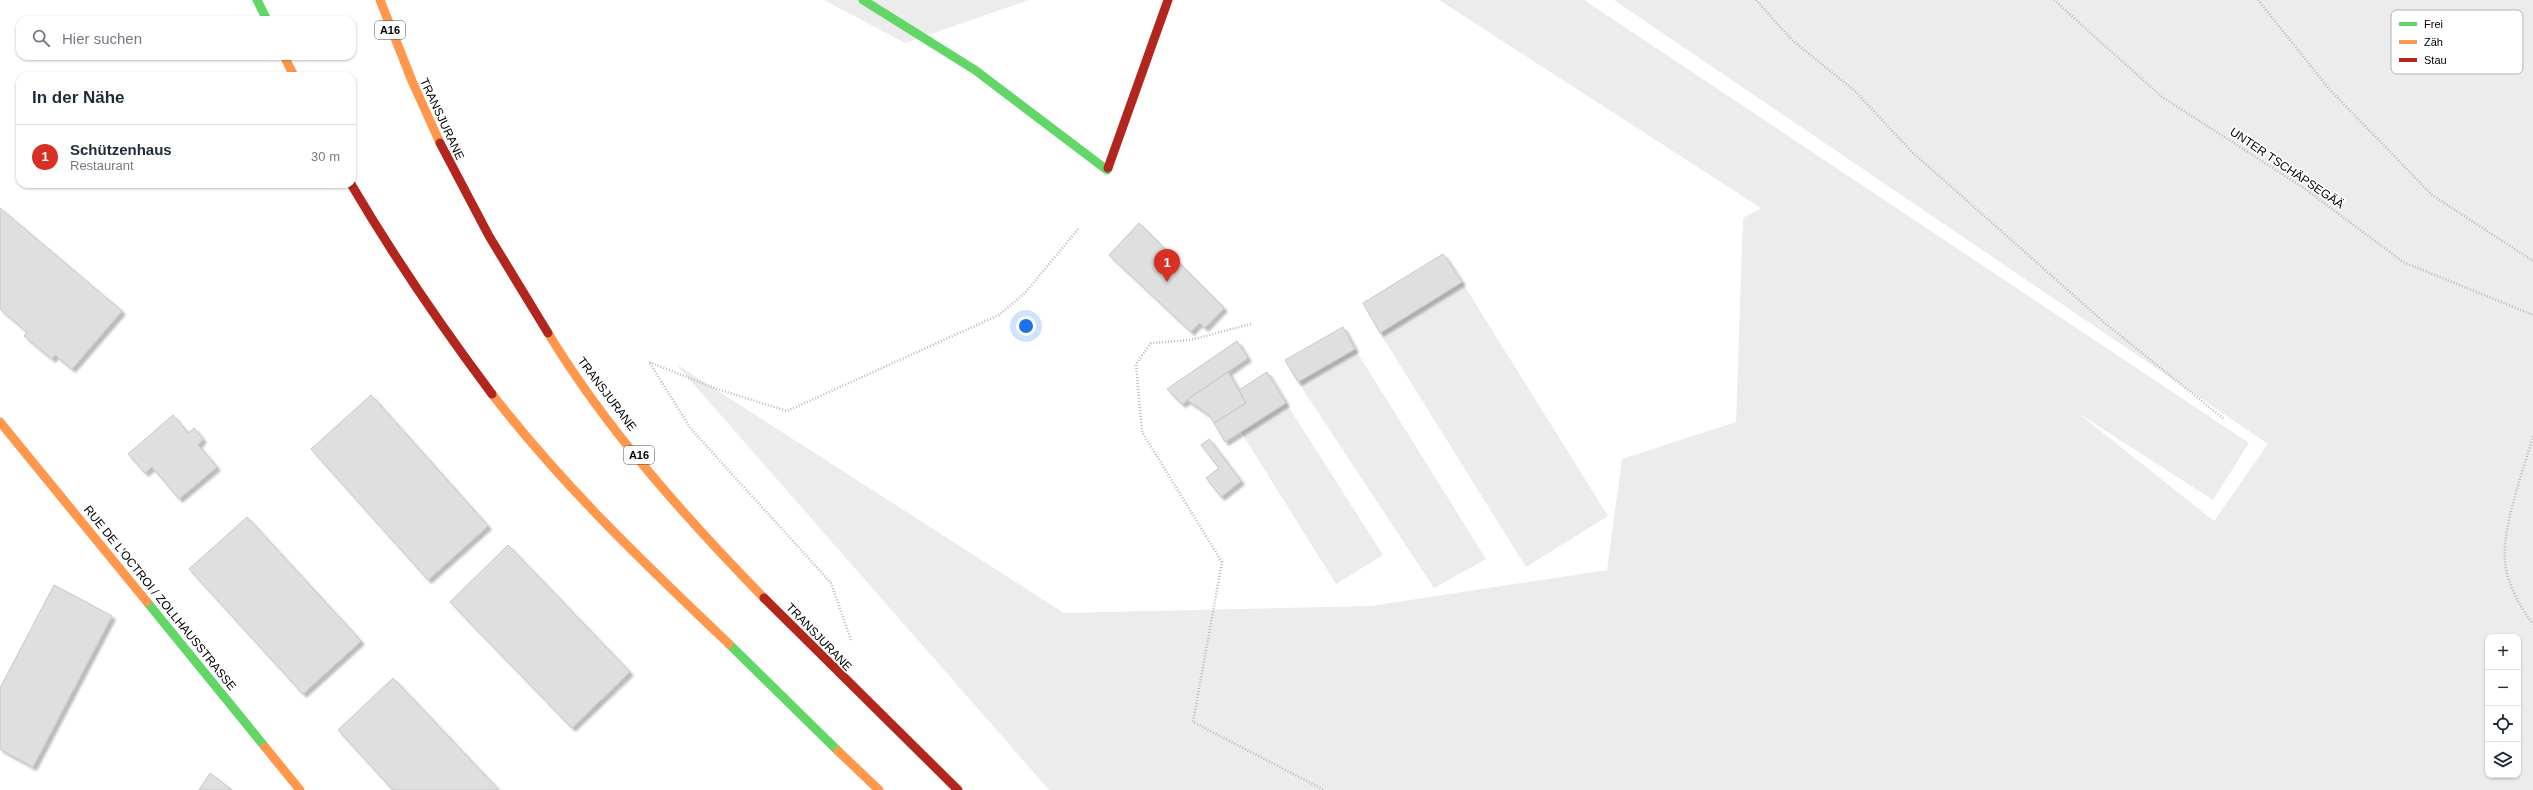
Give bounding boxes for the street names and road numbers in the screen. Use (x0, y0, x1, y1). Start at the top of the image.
road number: A16 (375, 21, 405, 39)
street label: TRANSJURANE (417, 76, 467, 162)
street label: UNTER TSCHÄPSEGÄÄ (2227, 125, 2347, 211)
street label: TRANSJURANE (575, 354, 639, 434)
road number: A16 (624, 446, 654, 464)
street label: RUE DE L'OCTROI / ZOLLHAUSSTRASSE (81, 503, 239, 693)
street label: TRANSJURANE (783, 600, 855, 674)

